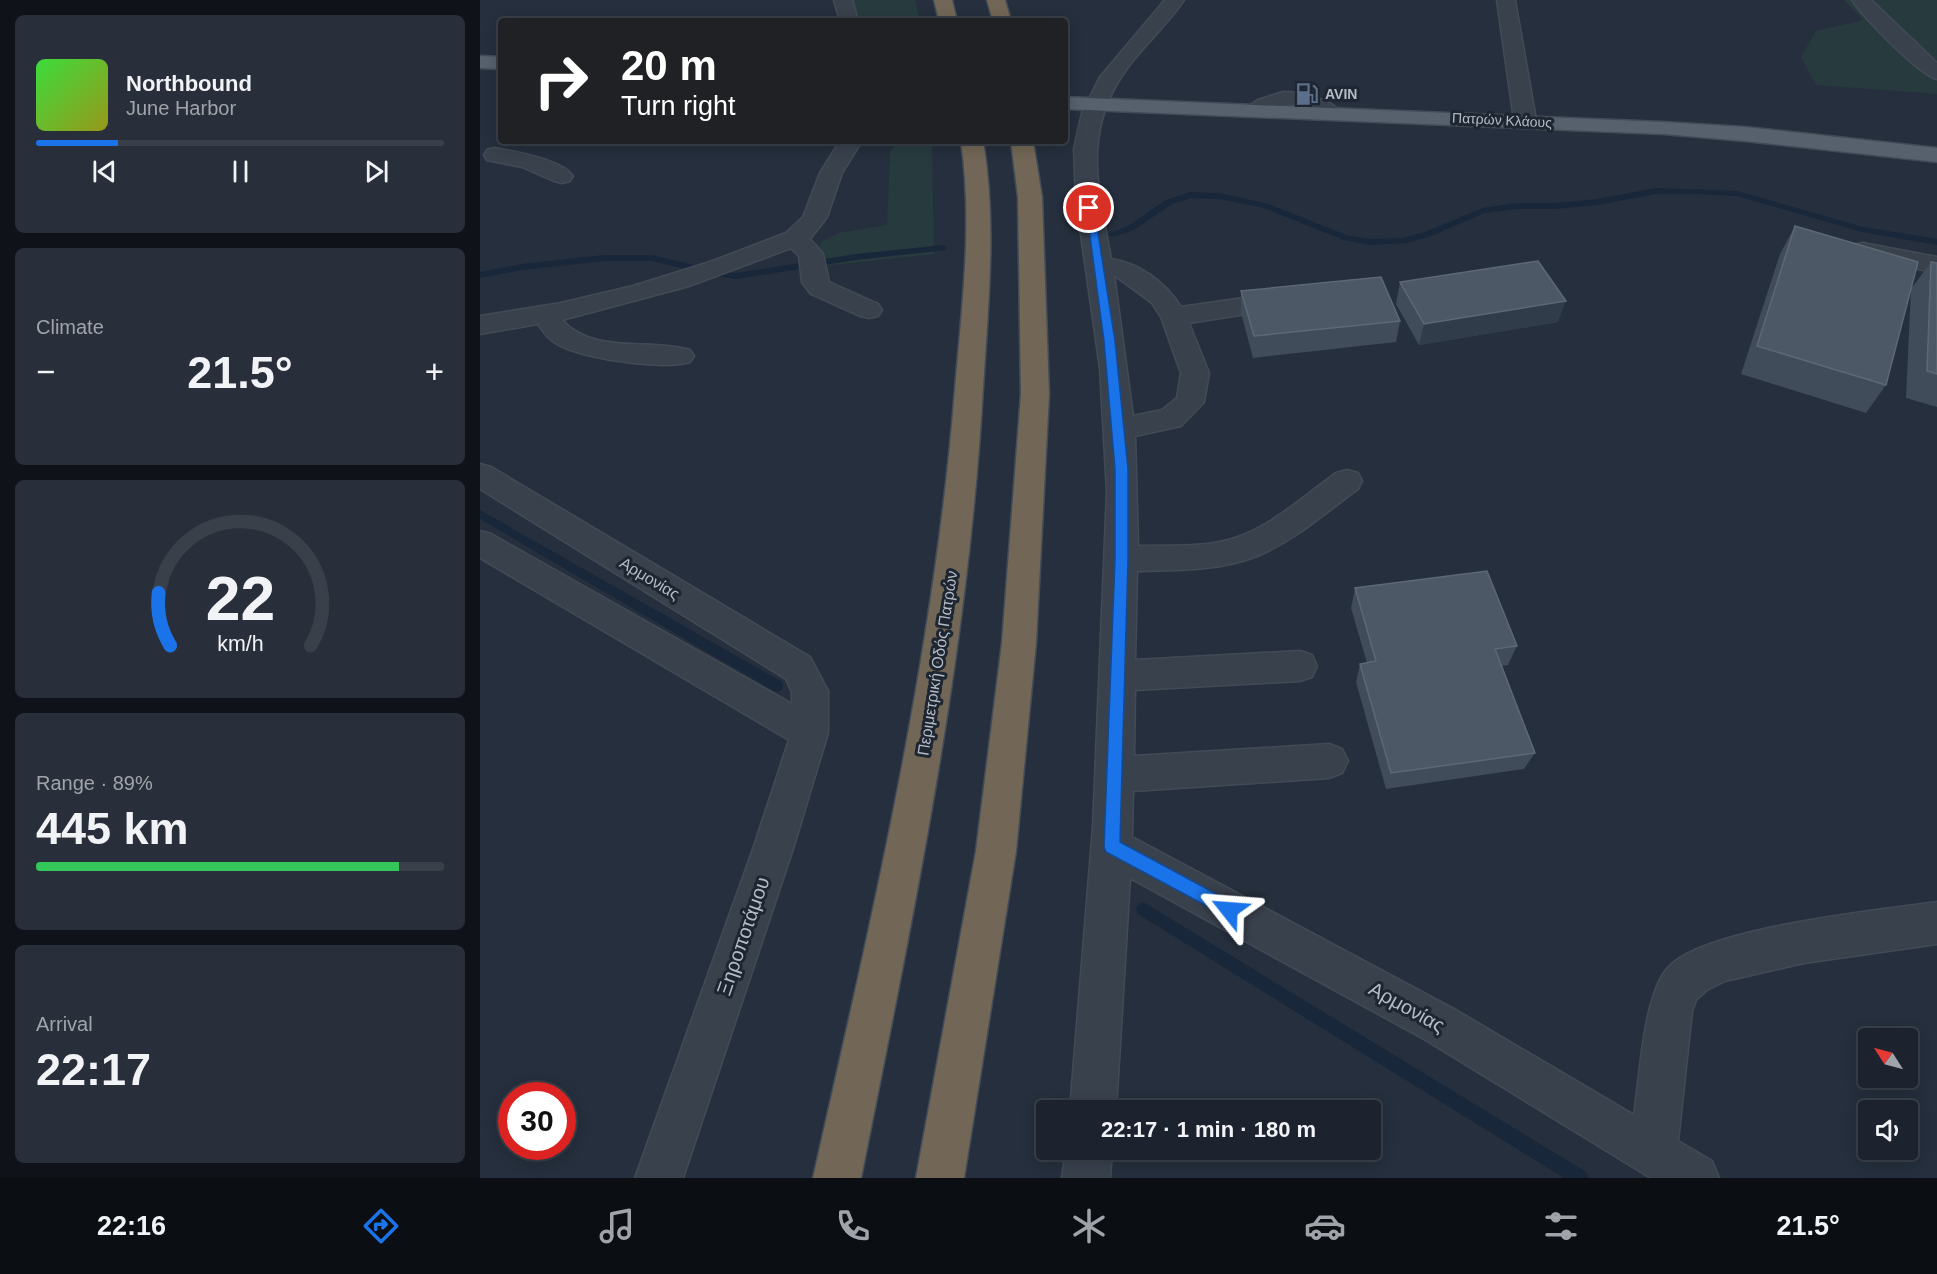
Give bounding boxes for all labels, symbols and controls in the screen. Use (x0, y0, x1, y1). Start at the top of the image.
icon: right (522, 42, 600, 120)
text: 20 m (621, 42, 717, 89)
text: Northbound (126, 71, 252, 96)
fuel station icon: AVIN (1294, 81, 1320, 107)
place label: AVIN (1325, 86, 1357, 102)
text: Turn right (621, 91, 736, 121)
text: June Harbor (126, 97, 236, 119)
street label: Πατρών Κλάους (1452, 109, 1553, 131)
icon: previous (88, 155, 121, 188)
icon: pause (224, 155, 257, 188)
icon: next (360, 155, 393, 188)
pin (1063, 182, 1114, 233)
icon: arrive (1072, 191, 1105, 224)
text: Climate (36, 316, 104, 338)
text: 21.5° (187, 347, 293, 398)
text: − (36, 353, 55, 390)
text: + (425, 353, 444, 390)
street label: Αρμονίας (617, 554, 683, 603)
text: 22 (205, 564, 275, 633)
street label: Περιμετρική Οδός Πατρών (914, 569, 961, 757)
text: km/h (217, 632, 263, 656)
text: Range · 89% (36, 772, 153, 794)
text: 445 km (36, 803, 189, 854)
street label: Ξηροποτάμου (713, 874, 773, 998)
position arrow (1197, 878, 1261, 942)
street label: Αρμονίας (1365, 977, 1449, 1037)
text: Arrival (36, 1013, 93, 1035)
north arrow (1858, 1028, 1918, 1088)
map controls (1858, 1028, 1918, 1160)
text: 22:17 (36, 1044, 151, 1095)
speed limit sign: 30 (498, 1082, 576, 1160)
button: sound (1858, 1100, 1918, 1160)
text: 22:17 · 1 min · 180 m (1101, 1117, 1316, 1142)
icon: directions (360, 1205, 402, 1247)
icon: music (596, 1205, 638, 1247)
icon: phone (832, 1205, 874, 1247)
icon: climate (1068, 1205, 1110, 1247)
icon: car (1304, 1205, 1346, 1247)
icon: filters (1540, 1205, 1582, 1247)
text: 22:16 (97, 1211, 166, 1241)
text: 21.5° (1777, 1211, 1840, 1241)

